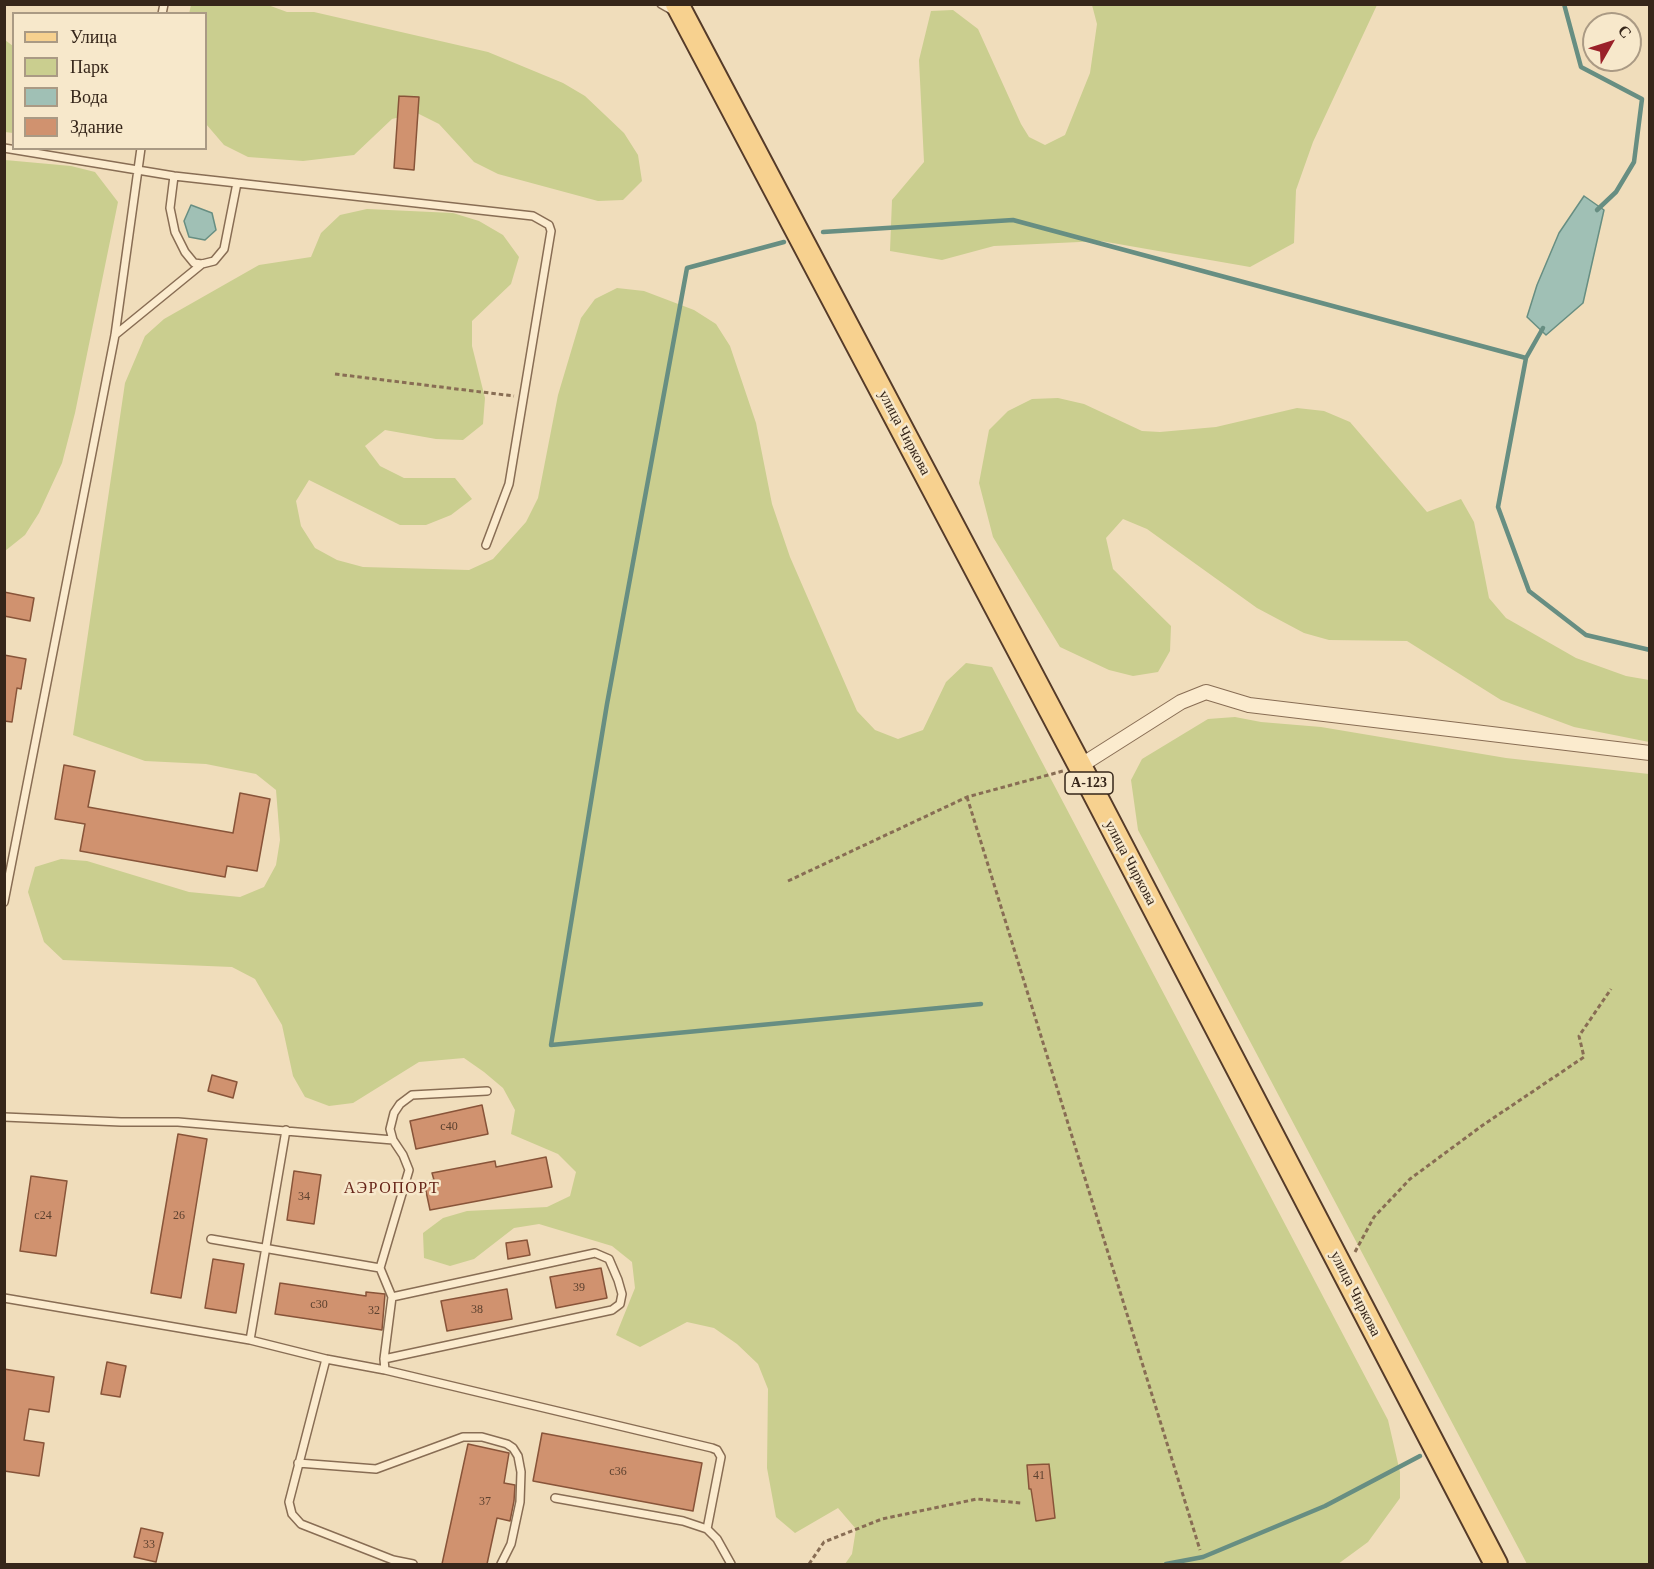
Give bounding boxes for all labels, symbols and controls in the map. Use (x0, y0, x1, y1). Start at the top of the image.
legend (12, 12, 207, 150)
north arrow (1582, 12, 1642, 72)
text: С (1615, 22, 1635, 41)
text: Улица (70, 27, 117, 47)
text: Парк (70, 57, 109, 77)
text: Вода (70, 87, 108, 107)
text: Здание (70, 117, 123, 137)
street label: улица Чиркова (874, 387, 934, 479)
road number: А-123 (1065, 772, 1113, 794)
street label: улица Чиркова (1100, 817, 1160, 909)
house number: с40 (440, 1120, 458, 1134)
district label: АЭРОПОРТ (344, 1179, 440, 1199)
house number: 34 (298, 1190, 310, 1204)
house number: с24 (34, 1209, 52, 1223)
house number: 26 (173, 1209, 185, 1223)
street label: улица Чиркова (1326, 1248, 1384, 1340)
house number: 39 (573, 1281, 585, 1295)
house number: с30 (310, 1298, 328, 1312)
house number: 38 (471, 1303, 483, 1317)
house number: 32 (368, 1304, 380, 1318)
house number: с36 (609, 1465, 627, 1479)
house number: 41 (1033, 1469, 1045, 1483)
house number: 37 (479, 1495, 491, 1509)
house number: 33 (143, 1538, 155, 1552)

